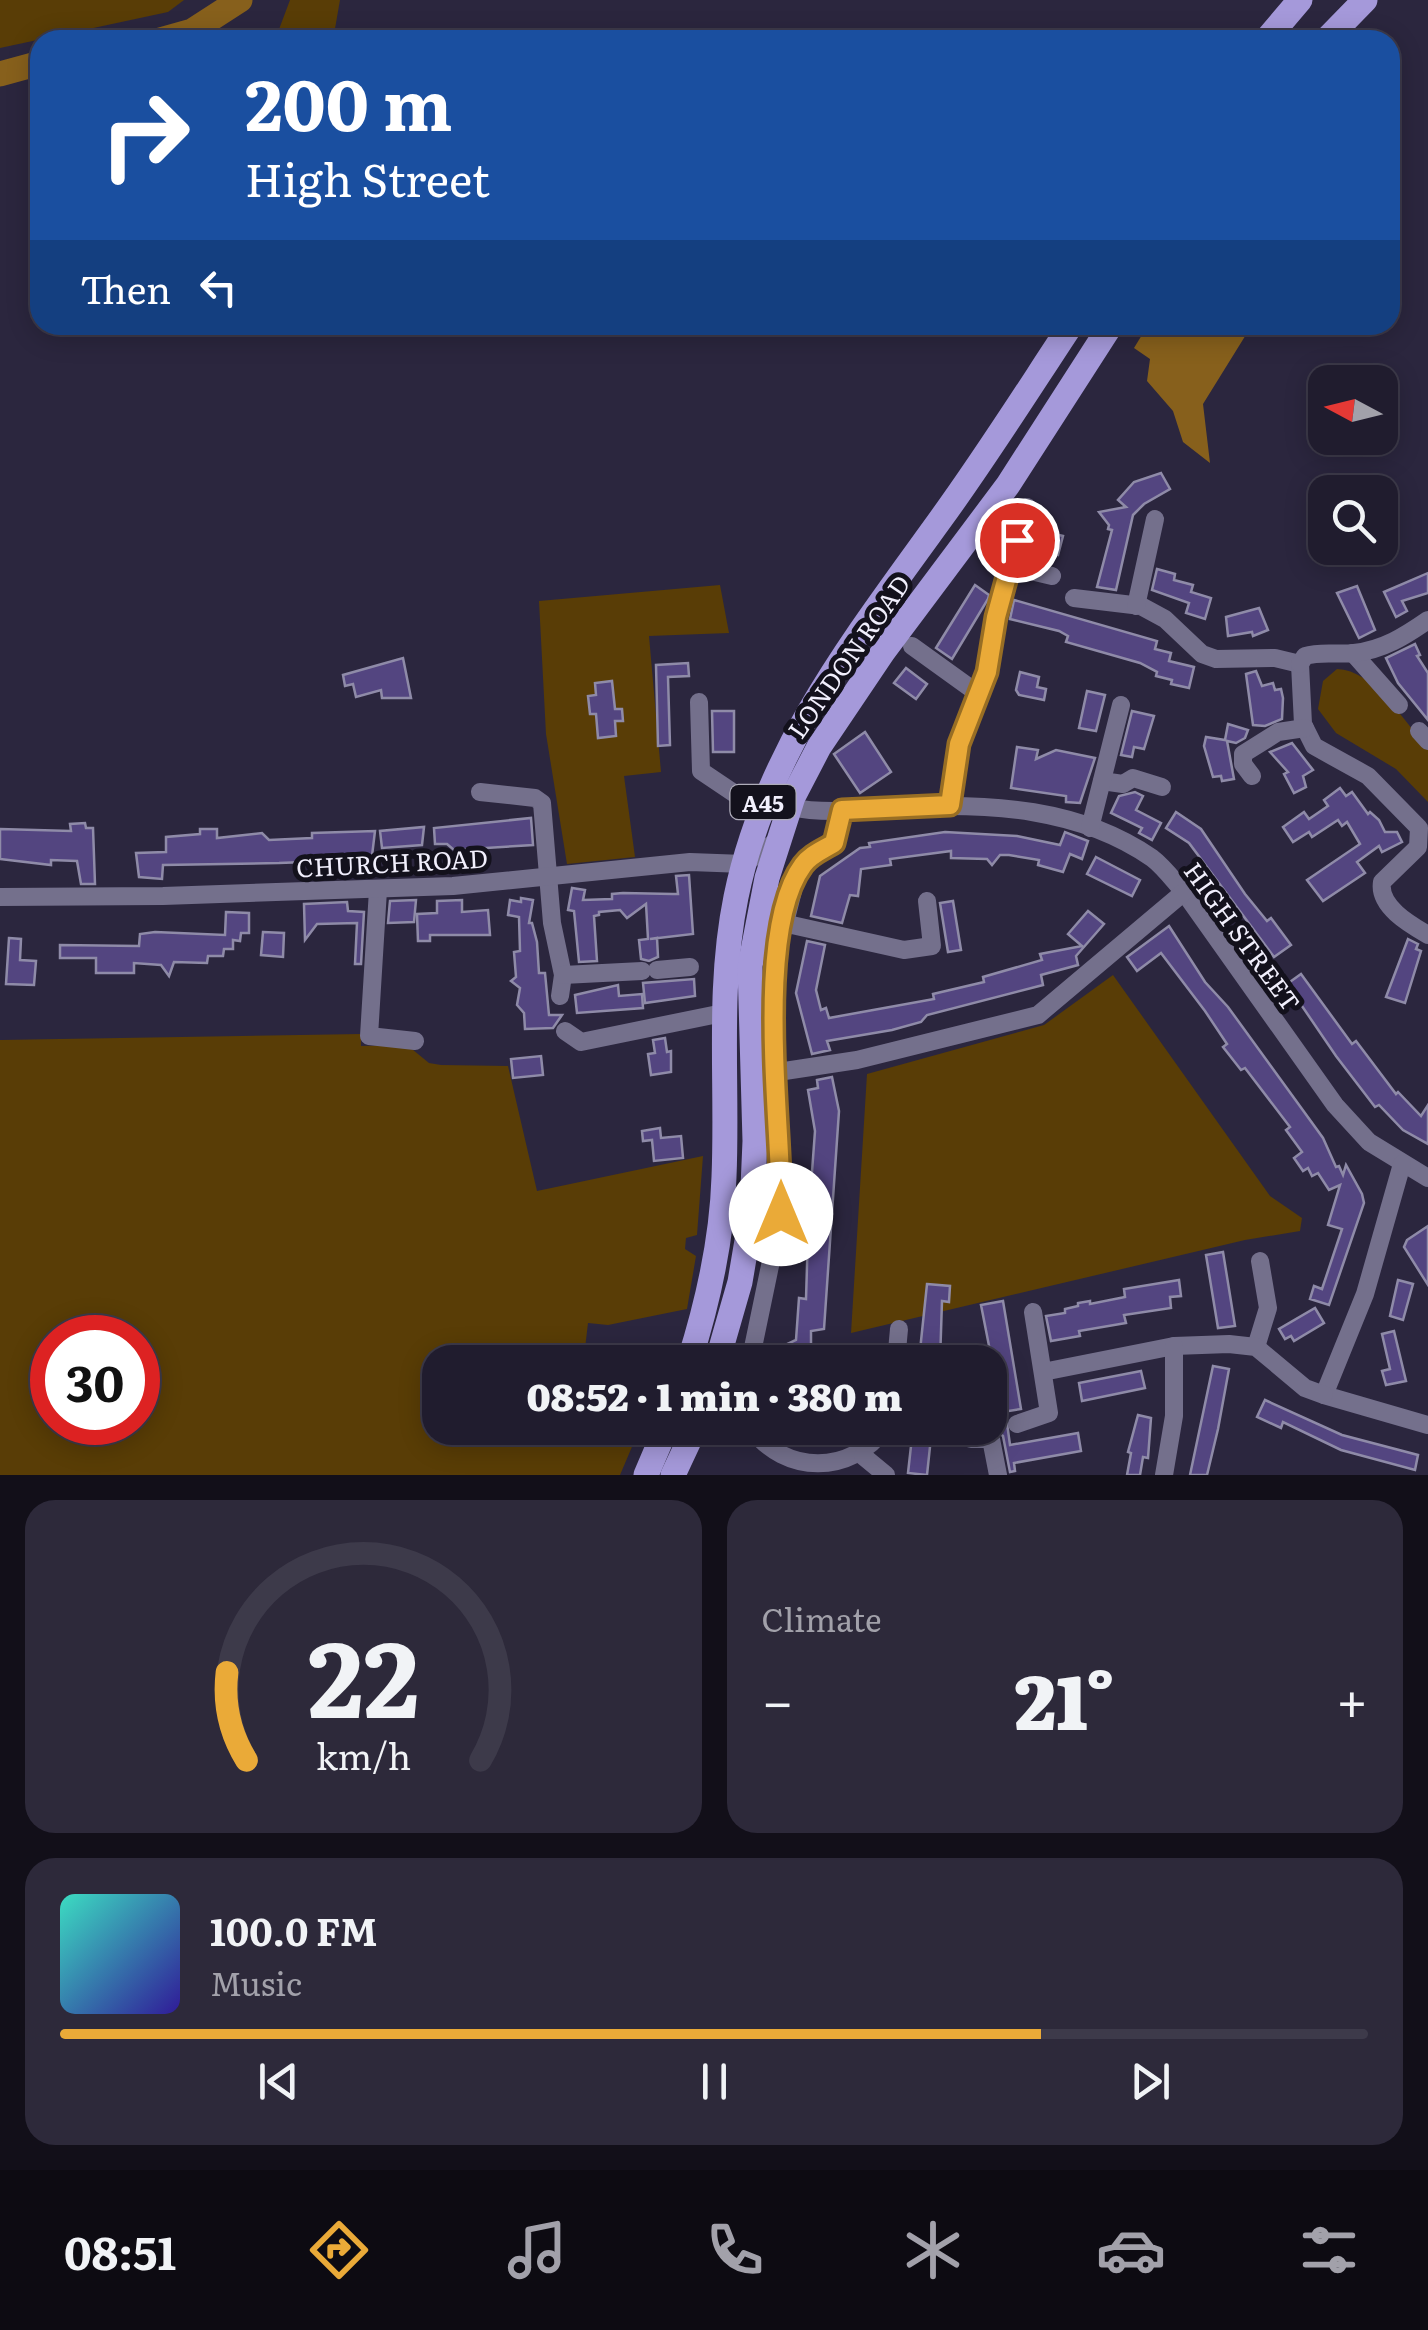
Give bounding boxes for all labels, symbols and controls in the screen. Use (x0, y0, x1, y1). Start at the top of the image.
text: 200 m (245, 49, 453, 153)
icon: right (80, 70, 210, 200)
text: High Street (245, 144, 490, 211)
text: Then (80, 259, 171, 316)
icon: left (191, 260, 246, 315)
north arrow (1308, 365, 1398, 455)
map controls (1308, 365, 1398, 565)
button: search (1308, 475, 1398, 565)
pin (975, 498, 1060, 583)
icon: arrive (990, 513, 1045, 568)
street label: LONDON ROAD (778, 567, 918, 745)
road number: A45 (730, 785, 796, 819)
street label: CHURCH ROAD (295, 839, 489, 885)
street label: HIGH STREET (1176, 854, 1310, 1018)
position arrow (729, 1162, 833, 1266)
speed limit sign: 30 (30, 1315, 160, 1445)
text: 08:52 · 1 min · 380 m (526, 1366, 903, 1423)
text: Climate (762, 1594, 882, 1642)
text: 22 (307, 1596, 419, 1750)
text: 21° (1015, 1642, 1115, 1753)
text: − (762, 1657, 794, 1739)
text: + (1336, 1657, 1368, 1739)
text: km/h (316, 1728, 411, 1781)
text: 100.0 FM (210, 1901, 378, 1958)
text: Music (210, 1958, 302, 2006)
icon: previous (251, 2054, 306, 2109)
icon: pause (687, 2054, 742, 2109)
icon: next (1123, 2054, 1178, 2109)
icon: directions (304, 2215, 374, 2285)
icon: music (502, 2215, 572, 2285)
icon: phone (700, 2215, 770, 2285)
icon: climate (898, 2215, 968, 2285)
icon: car (1096, 2215, 1166, 2285)
icon: filters (1294, 2215, 1364, 2285)
text: 08:51 (64, 2217, 176, 2284)

